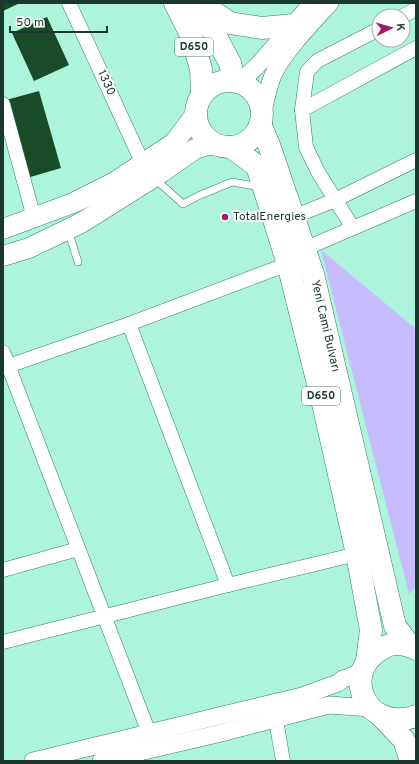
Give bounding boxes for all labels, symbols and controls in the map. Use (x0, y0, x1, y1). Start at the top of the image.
scale bar (10, 8, 107, 34)
north arrow (371, 8, 411, 48)
text: 50 m (16, 15, 44, 31)
text: K (393, 23, 407, 32)
road number: D650 (175, 38, 213, 56)
street label: 1330 (93, 68, 119, 98)
place label: TotalEnergies (233, 209, 306, 225)
marker: TotalEnergies (220, 212, 230, 222)
street label: Yeni Cami Bulvarı (307, 278, 343, 374)
road number: D650 (302, 387, 340, 405)

